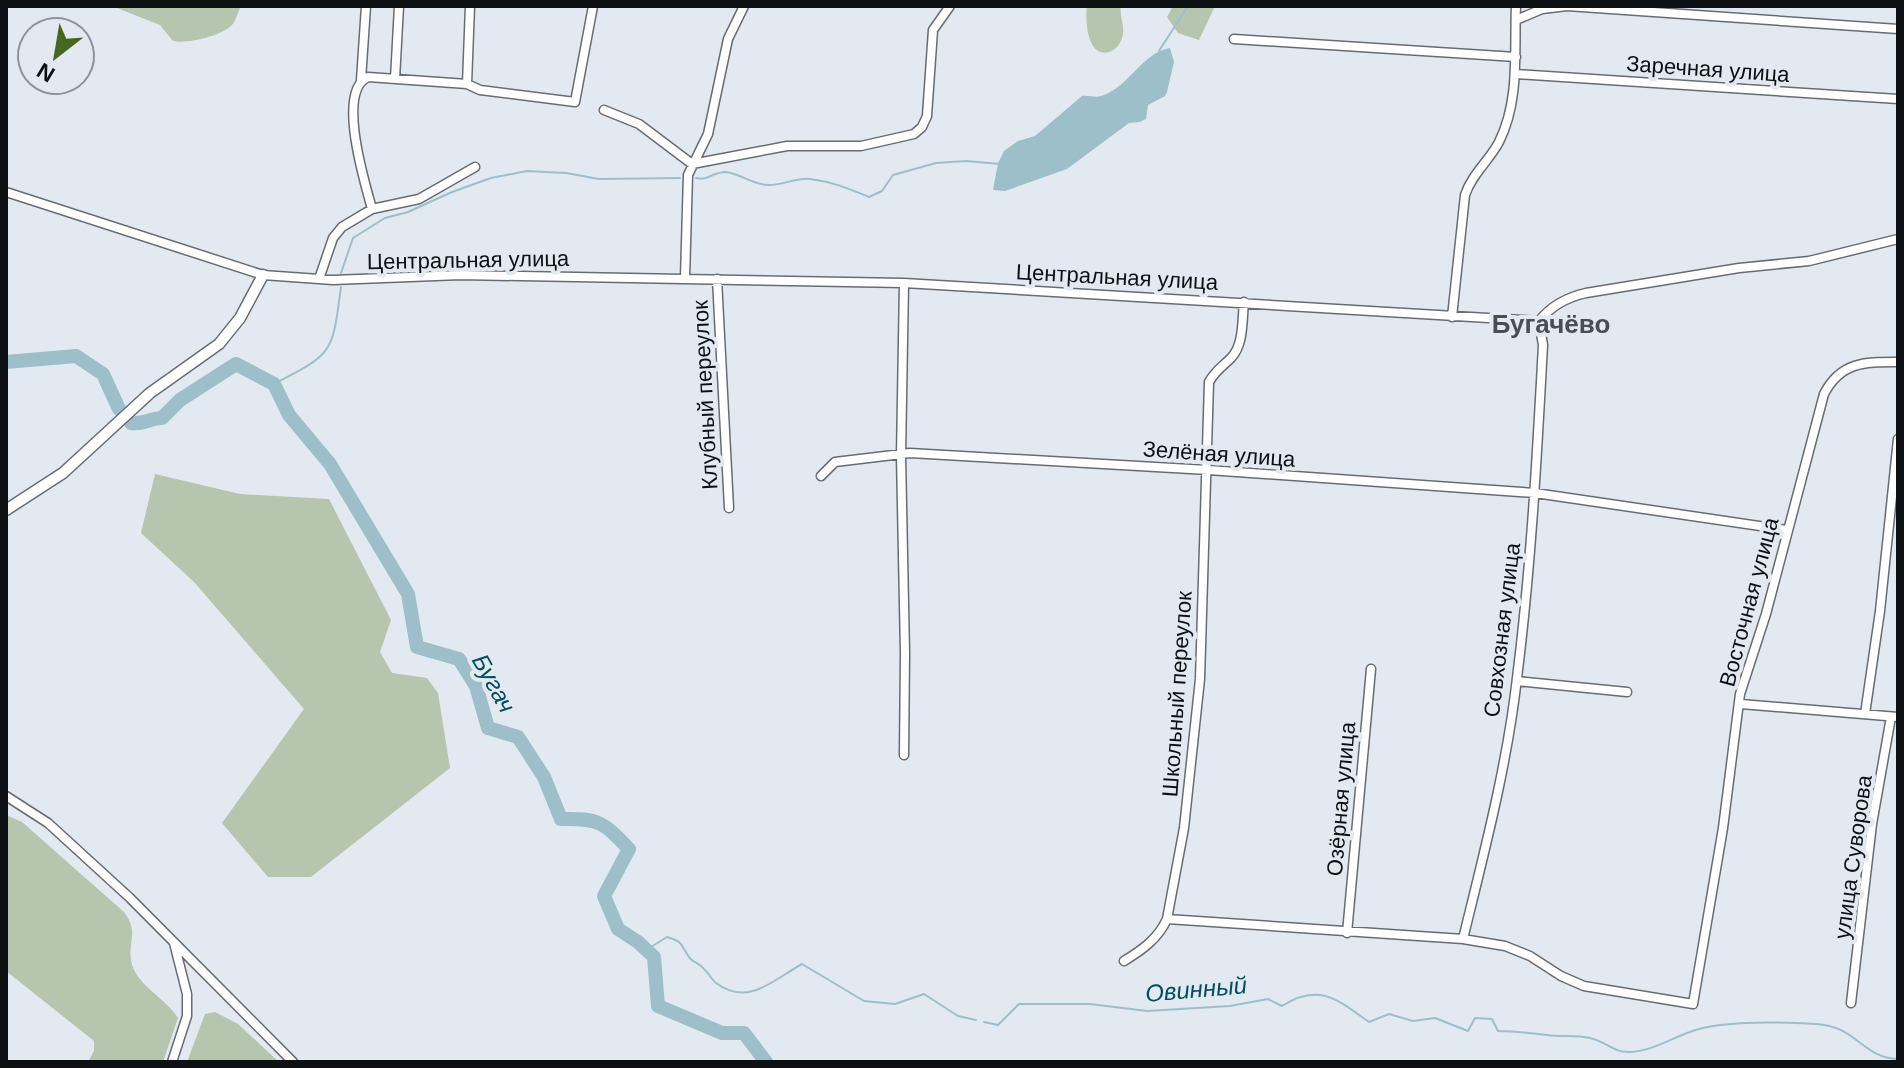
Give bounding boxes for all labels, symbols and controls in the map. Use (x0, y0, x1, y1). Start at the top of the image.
north arrow (16, 16, 96, 96)
street label: Заречная улица (1626, 51, 1791, 87)
text: N (33, 58, 59, 88)
street label: Центральная улица (367, 246, 570, 274)
street label: Центральная улица (1015, 259, 1219, 295)
street label: Клубный переулок (688, 299, 722, 490)
district label: Бугачёво (1492, 309, 1610, 339)
street label: Зелёная улица (1142, 436, 1297, 472)
street label: Восточная улица (1714, 514, 1784, 689)
street label: Совхозная улица (1479, 541, 1525, 719)
street label: Школьный переулок (1157, 590, 1197, 798)
water label: Бугач (467, 649, 521, 717)
street label: Озёрная улица (1322, 720, 1360, 877)
street label: улица Суворова (1829, 773, 1877, 941)
water label: Овинный (1144, 971, 1248, 1007)

